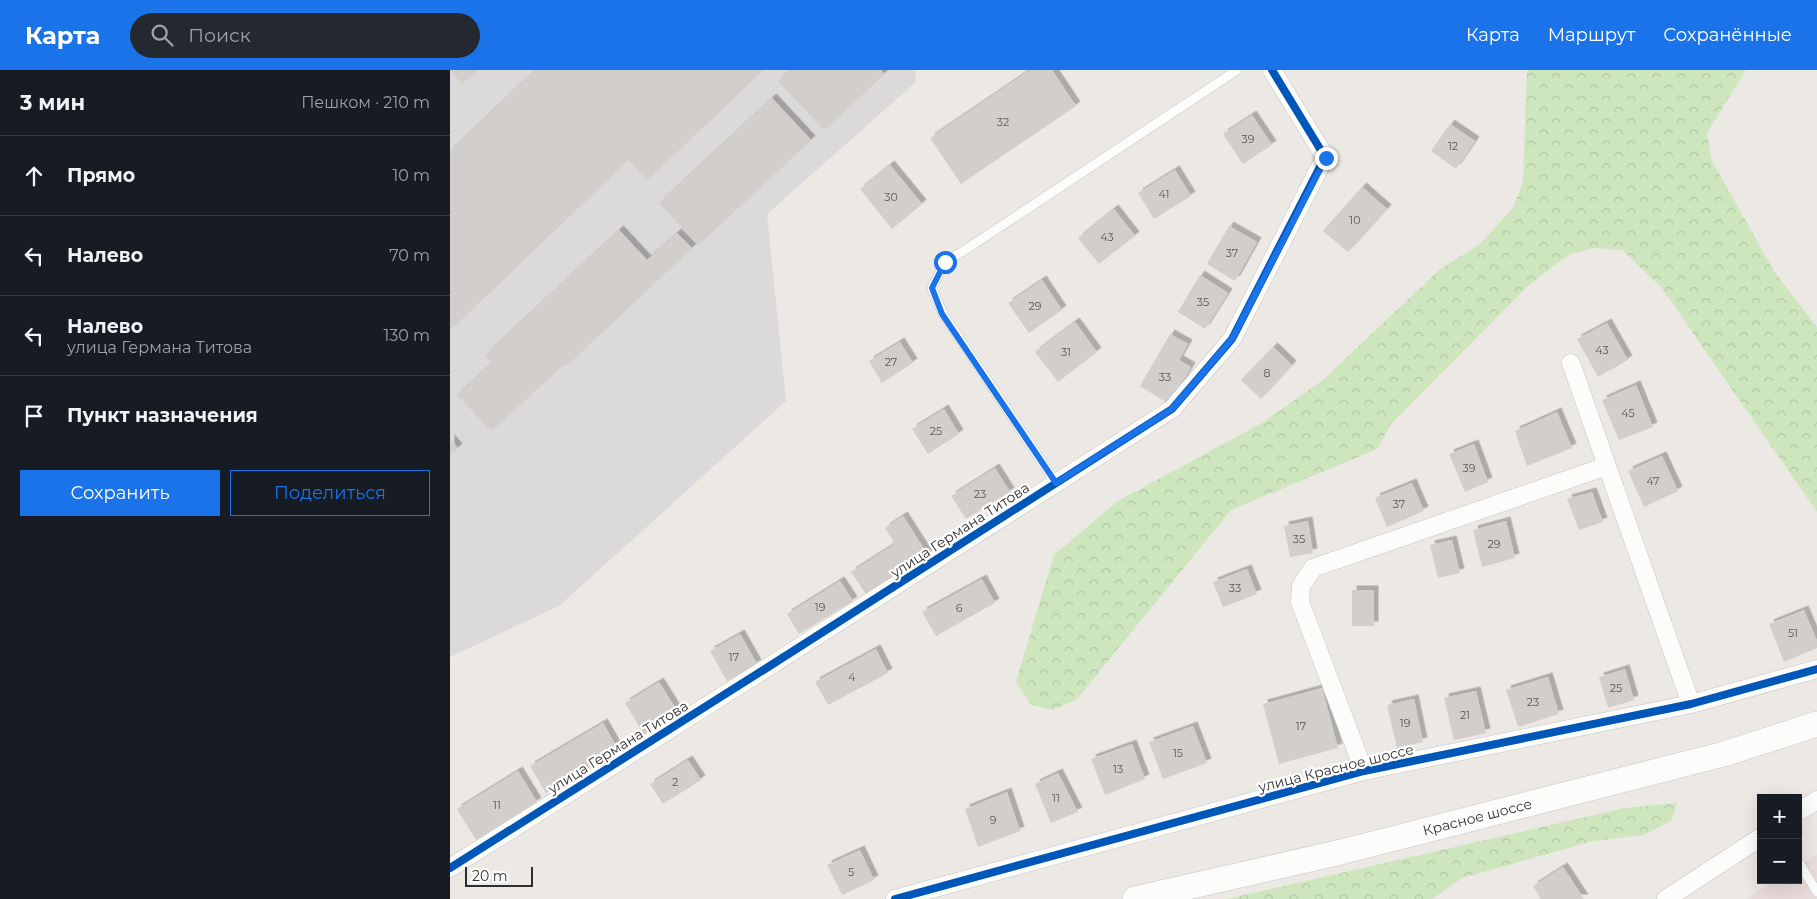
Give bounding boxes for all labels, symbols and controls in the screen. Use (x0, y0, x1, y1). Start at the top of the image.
search box (130, 13, 480, 58)
text: Карта (25, 21, 100, 50)
icon: search (148, 21, 176, 49)
text: Поиск (188, 24, 251, 47)
text: Карта (1466, 24, 1520, 46)
text: Маршрут (1548, 24, 1635, 46)
text: Сохранённые (1663, 24, 1792, 46)
text: 3 мин (20, 90, 85, 115)
text: Пешком · 210 m (301, 93, 430, 112)
house number: 32 (997, 115, 1009, 129)
house number: 39 (1242, 132, 1255, 146)
house number: 12 (1448, 139, 1458, 153)
route end (1315, 147, 1338, 170)
icon: ahead (20, 162, 48, 190)
text: Прямо (67, 164, 135, 187)
text: 10 m (392, 166, 430, 185)
house number: 41 (1159, 187, 1169, 201)
house number: 30 (884, 190, 898, 204)
house number: 10 (1349, 213, 1361, 227)
house number: 43 (1100, 230, 1114, 244)
icon: left (20, 242, 48, 270)
text: Налево (67, 244, 143, 267)
text: 70 m (389, 246, 430, 265)
house number: 37 (1226, 246, 1238, 260)
route start (934, 251, 957, 274)
house number: 35 (1197, 295, 1209, 309)
house number: 29 (1029, 299, 1042, 313)
text: Налево (67, 315, 143, 338)
icon: left (20, 322, 48, 350)
text: 130 m (383, 326, 430, 345)
text: улица Германа Титова (67, 338, 252, 357)
house number: 43 (1595, 343, 1609, 357)
house number: 31 (1061, 345, 1071, 359)
house number: 27 (885, 355, 897, 369)
house number: 8 (1263, 366, 1271, 380)
house number: 33 (1159, 370, 1171, 384)
icon: arrive (20, 402, 48, 430)
text: Пункт назначения (67, 404, 258, 427)
house number: 45 (1621, 406, 1635, 420)
house number: 25 (930, 424, 942, 438)
house number: 39 (1463, 461, 1476, 475)
button: Сохранить (20, 470, 220, 516)
button: Поделиться (230, 470, 430, 516)
house number: 47 (1646, 474, 1660, 488)
street label: улица Германа Титова (886, 478, 1033, 582)
house number: 23 (974, 487, 986, 501)
house number: 37 (1393, 497, 1405, 511)
house number: 35 (1293, 532, 1305, 546)
house number: 29 (1488, 537, 1501, 551)
house number: 33 (1229, 581, 1241, 595)
house number: 19 (815, 600, 826, 614)
house number: 6 (956, 601, 963, 615)
house number: 51 (1788, 626, 1798, 640)
house number: 17 (729, 650, 739, 664)
house number: 4 (848, 670, 856, 684)
house number: 25 (1610, 681, 1622, 695)
house number: 23 (1527, 695, 1539, 709)
street label: улица Германа Титова (544, 696, 691, 798)
house number: 21 (1460, 708, 1470, 722)
house number: 19 (1400, 716, 1411, 730)
house number: 17 (1296, 719, 1306, 733)
street label: улица Красное шоссе (1256, 740, 1416, 796)
house number: 15 (1173, 746, 1183, 760)
house number: 13 (1113, 762, 1123, 776)
house number: 2 (672, 775, 678, 789)
house number: 11 (1052, 791, 1060, 805)
map controls (1757, 794, 1802, 884)
button: + (1757, 794, 1802, 839)
street label: Красное шоссе (1421, 795, 1534, 840)
house number: 11 (493, 798, 501, 812)
house number: 9 (990, 813, 997, 827)
button: − (1757, 839, 1802, 884)
scale bar (465, 864, 532, 887)
house number: 5 (848, 865, 854, 879)
text: 20 m (472, 867, 508, 885)

